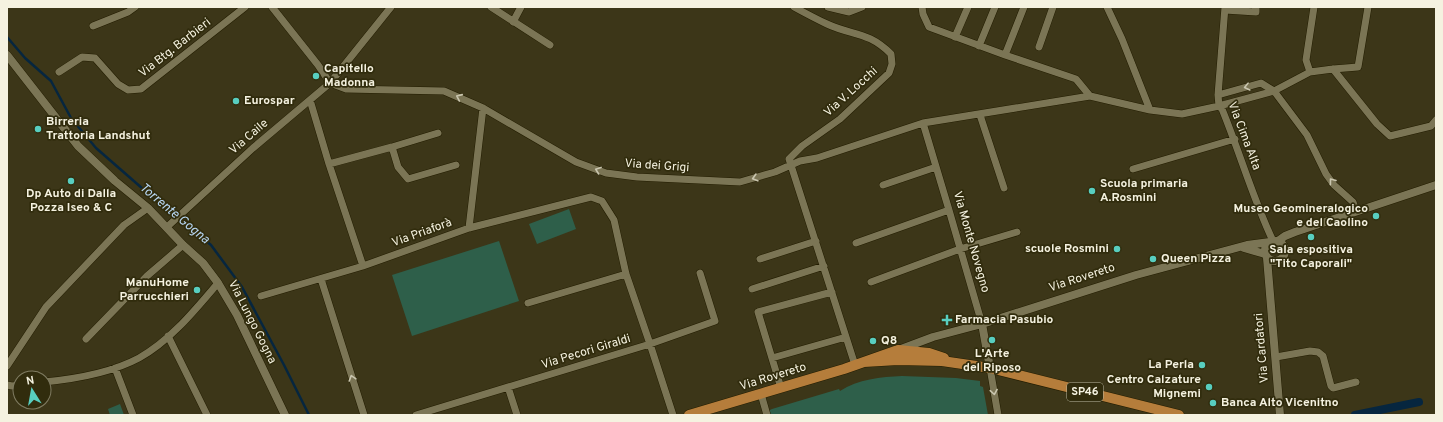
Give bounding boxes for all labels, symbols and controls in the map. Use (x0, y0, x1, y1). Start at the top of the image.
street label: Via Btg. Barbieri (136, 15, 214, 81)
place label: Capitello Madonna (324, 61, 375, 91)
street label: Via V. Locchi (821, 64, 881, 120)
marker: Capitello Madonna (311, 71, 321, 81)
one-way arrow (1243, 82, 1250, 90)
place label: Eurospar (244, 93, 295, 109)
one-way arrow (455, 94, 463, 102)
marker: Eurospar (231, 96, 241, 106)
street label: Via Cima Alta (1224, 100, 1264, 172)
place label: Birreria Trattoria Landshut (46, 114, 151, 144)
street label: Via Caile (226, 116, 272, 158)
marker: Birreria Trattoria Landshut (33, 124, 43, 134)
street label: Via dei Grigi (624, 156, 690, 176)
one-way arrow (595, 167, 602, 175)
one-way arrow (752, 173, 759, 182)
marker: Dp Auto di Dalla Pozza Iseo & C (66, 176, 76, 186)
place label: Scuola primaria A.Rosmini (1100, 176, 1188, 206)
one-way arrow (1330, 179, 1337, 186)
water label: Torrente Gogna (136, 180, 213, 248)
place label: Dp Auto di Dalla Pozza Iseo & C (26, 186, 116, 216)
marker: Scuola primaria A.Rosmini (1087, 186, 1097, 196)
street label: Via Monte Novegno (949, 189, 993, 295)
place label: Museo Geomineralogico e del Caolino (1234, 201, 1368, 231)
marker: Museo Geomineralogico e del Caolino (1371, 211, 1381, 221)
street label: Via Priaforà (390, 215, 454, 251)
marker: Sala espositiva "Tito Caporali" (1306, 232, 1316, 242)
place label: scuole Rosmini (1025, 241, 1109, 257)
place label: Sala espositiva "Tito Caporali" (1269, 242, 1353, 272)
marker: scuole Rosmini (1112, 244, 1122, 254)
place label: Queen Pizza (1161, 251, 1231, 267)
marker: Queen Pizza (1148, 254, 1158, 264)
street label: Via Rovereto (1047, 260, 1117, 296)
place label: ManuHome Parrucchieri (119, 275, 189, 305)
street label: Via Lungo Gogna (224, 277, 280, 367)
marker: ManuHome Parrucchieri (192, 285, 202, 295)
place label: Farmacia Pasubio (955, 312, 1054, 328)
street label: Via Cardatori (1251, 312, 1273, 384)
marker: Farmacia Pasubio (942, 315, 952, 325)
street label: Via Pecori Giraldi (539, 331, 633, 373)
place label: Q8 (881, 333, 897, 349)
marker: L'Arte del Riposo (987, 335, 997, 345)
marker: Q8 (868, 336, 878, 346)
place label: L'Arte del Riposo (963, 346, 1021, 376)
place label: La Perla (1148, 357, 1194, 373)
street label: Via Rovereto (738, 359, 809, 395)
marker: La Perla (1197, 360, 1207, 370)
north arrow (12, 370, 52, 410)
place label: Centro Calzature Mignemi (1107, 372, 1201, 402)
text: N (25, 374, 35, 389)
one-way arrow (348, 374, 357, 381)
marker: Centro Calzature Mignemi (1204, 382, 1214, 392)
road number: SP46 (1067, 383, 1103, 401)
one-way arrow (989, 388, 998, 395)
place label: Banca Alto Vicenitno (1221, 395, 1339, 411)
marker: Banca Alto Vicenitno (1208, 398, 1218, 408)

